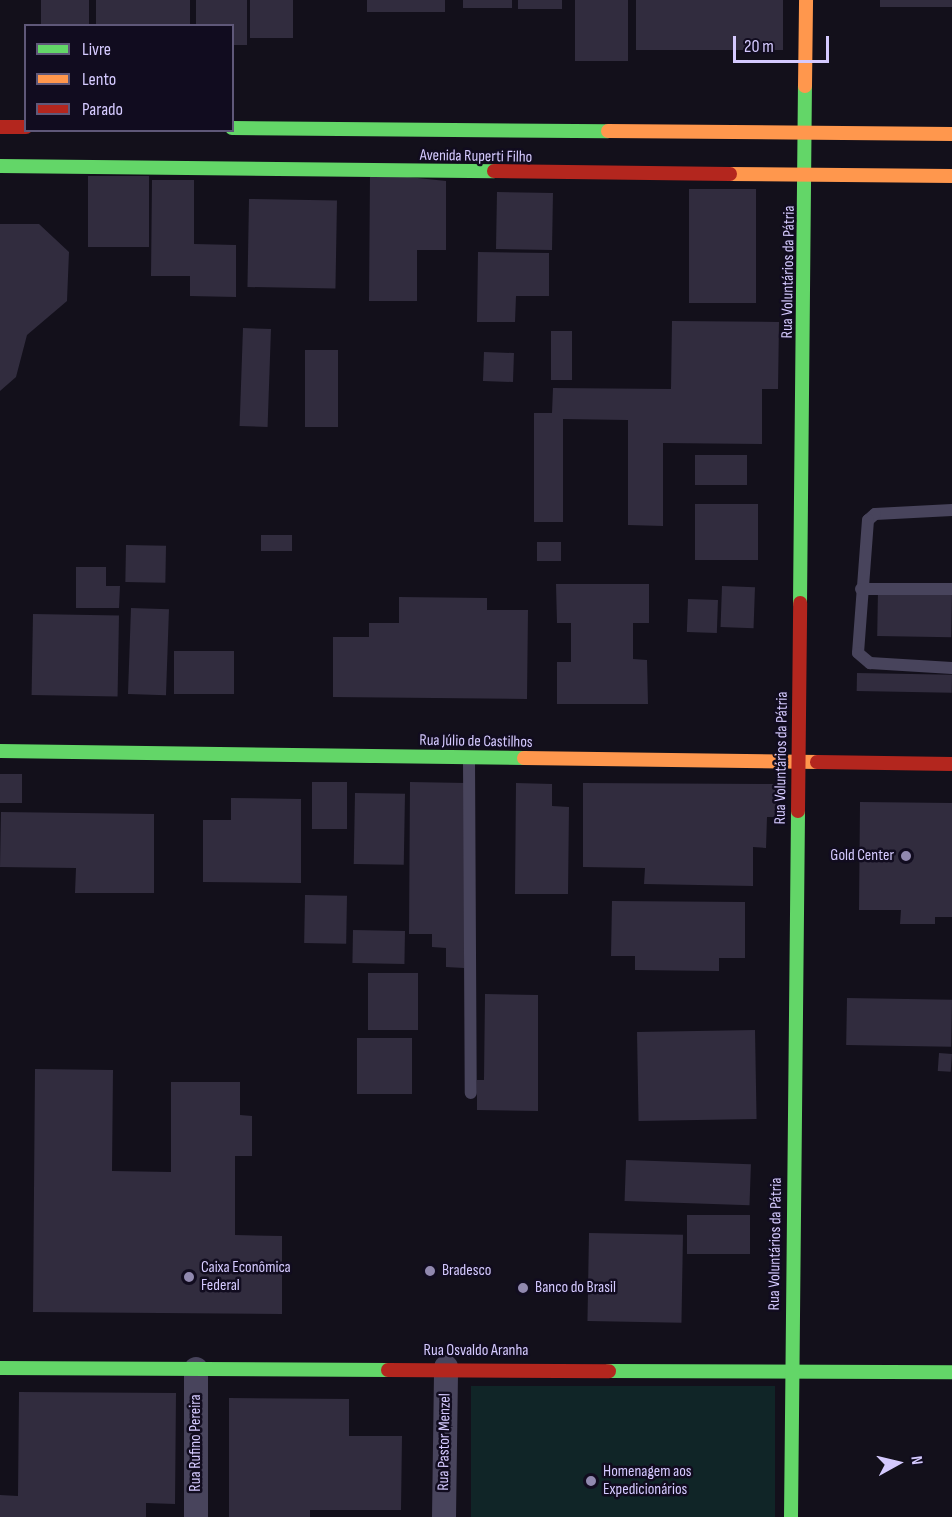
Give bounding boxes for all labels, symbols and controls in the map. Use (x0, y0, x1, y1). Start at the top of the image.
legend (24, 24, 234, 132)
scale bar (736, 24, 832, 62)
text: 20 m (744, 36, 774, 57)
text: Livre (82, 39, 111, 60)
text: Lento (82, 69, 116, 90)
text: Parado (82, 99, 123, 120)
street label: Avenida Ruperti Filho (420, 146, 532, 168)
street label: Rua Voluntários da Pátria (778, 205, 800, 339)
street label: Rua Voluntários da Pátria (771, 691, 793, 825)
street label: Rua Júlio de Castilhos (419, 731, 533, 753)
place label: Gold Center (830, 846, 894, 866)
marker: Gold Center (899, 849, 913, 863)
street label: Rua Voluntários da Pátria (765, 1177, 787, 1311)
place label: Caixa Econômica Federal (201, 1258, 291, 1296)
place label: Bradesco (442, 1261, 491, 1281)
marker: Bradesco (423, 1264, 437, 1278)
marker: Caixa Econômica Federal (182, 1270, 196, 1284)
place label: Banco do Brasil (535, 1278, 616, 1298)
marker: Banco do Brasil (516, 1281, 530, 1295)
street label: Rua Osvaldo Aranha (424, 1341, 528, 1361)
street label: Rua Pastor Menzel (435, 1393, 455, 1491)
street label: Rua Rufino Pereira (186, 1394, 206, 1492)
north arrow (868, 1433, 928, 1493)
text: N (906, 1455, 926, 1466)
place label: Homenagem aos Expedicionários (603, 1462, 692, 1500)
marker: Homenagem aos Expedicionários (584, 1474, 598, 1488)

